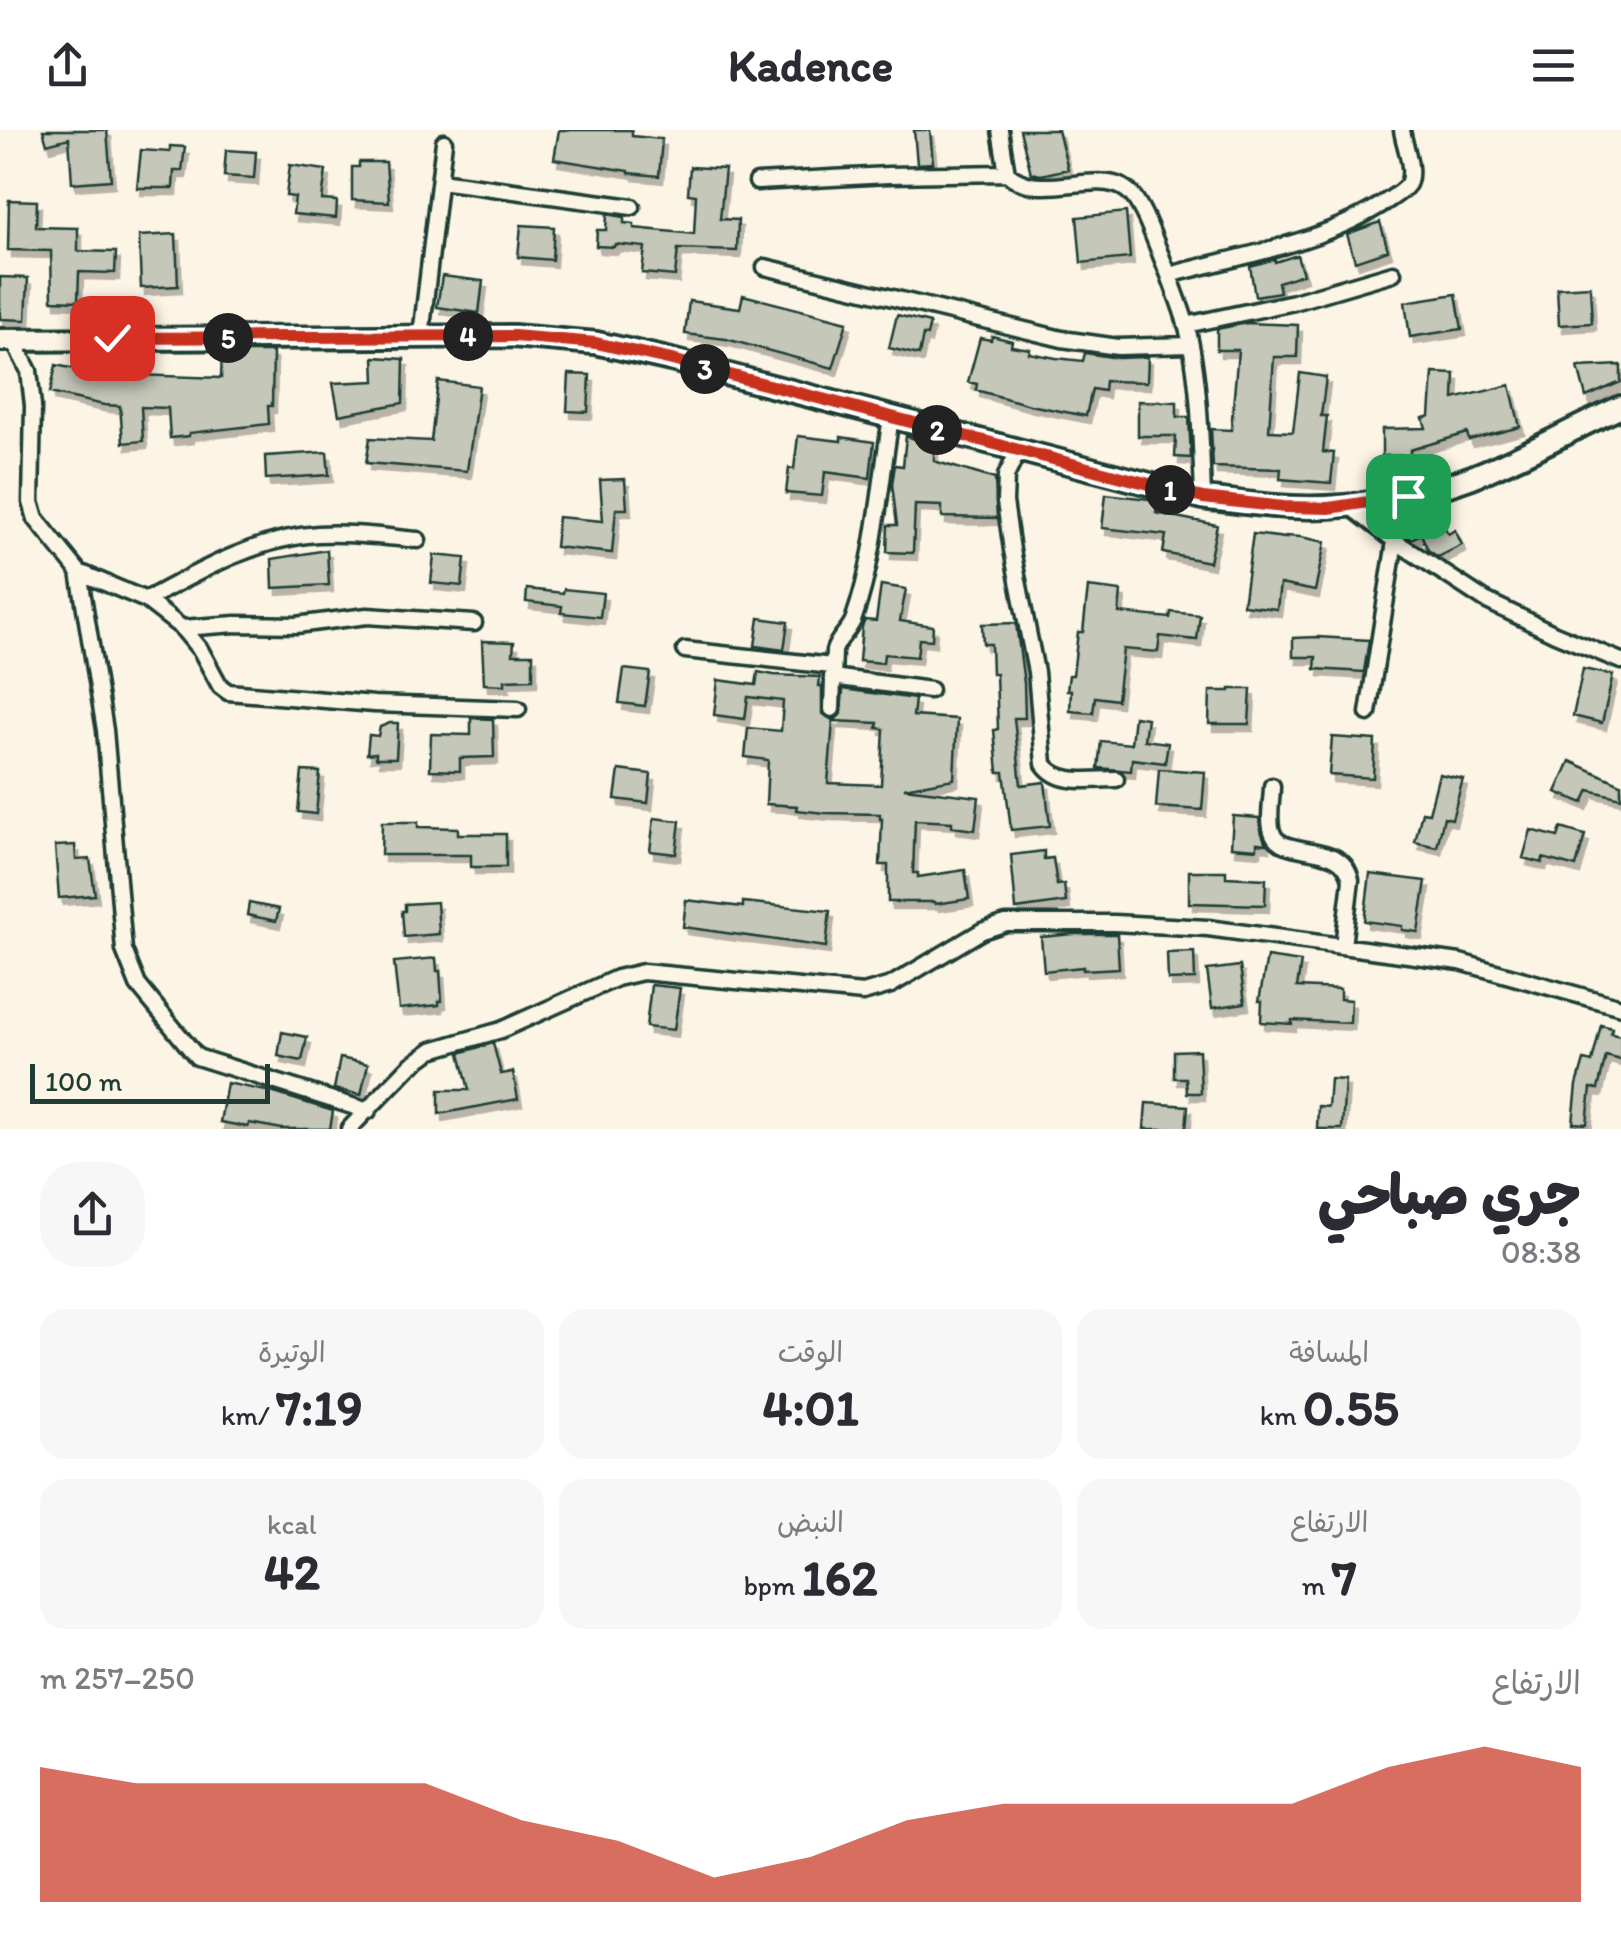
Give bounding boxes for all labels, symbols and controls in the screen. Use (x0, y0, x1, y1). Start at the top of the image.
icon: share (40, 38, 95, 93)
text: Kadence (728, 38, 893, 92)
icon: menu (1526, 38, 1581, 93)
pin (70, 296, 155, 381)
icon: check (85, 311, 140, 366)
pin: 4 (443, 311, 493, 361)
pin: 5 (203, 313, 253, 363)
text: 4 (460, 319, 476, 353)
text: 5 (221, 321, 235, 355)
pin: 3 (680, 344, 730, 394)
text: 3 (697, 352, 713, 386)
pin: 2 (912, 405, 962, 455)
text: 2 (930, 413, 944, 447)
pin (1366, 454, 1451, 539)
pin: 1 (1145, 465, 1195, 515)
icon: arrive (1381, 469, 1436, 524)
text: 1 (1164, 473, 1177, 507)
scale bar (30, 1059, 270, 1104)
text: 100 m (45, 1064, 122, 1098)
button: share (40, 1162, 145, 1267)
text: جري صباحي (1318, 1162, 1581, 1228)
text: 08:38 (1501, 1233, 1581, 1271)
text: الوتيرة (258, 1335, 326, 1369)
text: الوقت (778, 1335, 843, 1369)
text: المسافة (1289, 1335, 1369, 1369)
text: 7:19 (276, 1377, 363, 1438)
text: 4:01 (762, 1377, 859, 1438)
text: 0.55 (1303, 1377, 1399, 1438)
text: /km (221, 1398, 276, 1432)
text: km (1260, 1398, 1303, 1432)
text: النبض (777, 1505, 844, 1539)
text: الارتفاع (1290, 1505, 1368, 1539)
text: kcal (267, 1507, 317, 1541)
text: 42 (264, 1541, 320, 1602)
text: 162 (802, 1547, 878, 1608)
text: 7 (1332, 1547, 1357, 1608)
text: bpm (743, 1568, 802, 1602)
text: m (1302, 1568, 1332, 1602)
text: 250–257 m (40, 1659, 195, 1697)
text: الارتفاع (1491, 1664, 1581, 1702)

